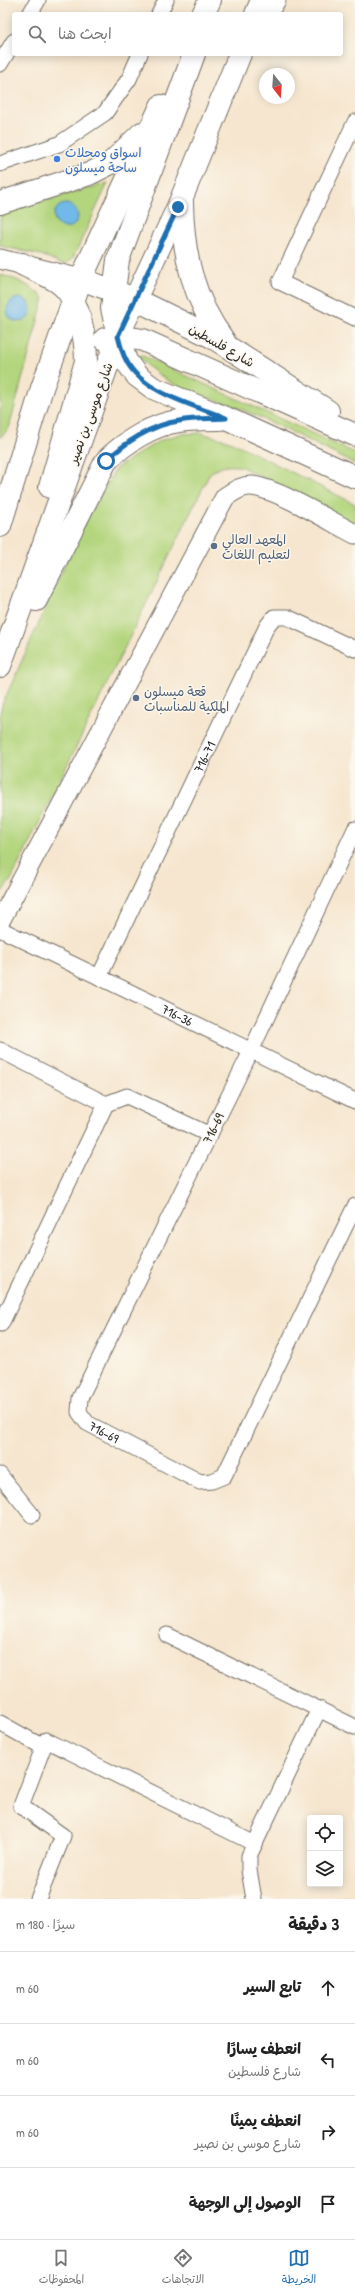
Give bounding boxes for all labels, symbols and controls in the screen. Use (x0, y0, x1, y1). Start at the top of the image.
search box (12, 12, 343, 56)
icon: search (26, 23, 48, 45)
text: ابحث هنا (58, 23, 112, 44)
north arrow (259, 68, 295, 104)
place label: اسواق ومحلات ساحة ميسلون (65, 143, 142, 176)
marker: اسواق ومحلات ساحة ميسلون (52, 154, 62, 164)
route end (169, 198, 187, 216)
street label: شارع فلسطين (185, 319, 258, 372)
street label: شارع موسى بن نصير (63, 360, 118, 468)
route start (97, 452, 115, 470)
place label: المعهد العالي لتعليم اللغات (222, 530, 290, 565)
marker: المعهد العالي لتعليم اللغات (209, 541, 219, 551)
place label: قعة ميسلون الملكية للمناسبات (144, 682, 229, 715)
marker: قعة ميسلون الملكية للمناسبات (131, 693, 141, 703)
street label: 716-71 (189, 738, 220, 776)
street label: 716-36 (159, 1000, 196, 1030)
street label: 716-69 (198, 1110, 228, 1146)
street label: 716-69 (86, 1417, 123, 1447)
map controls (307, 1815, 343, 1887)
button: locate (307, 1815, 343, 1851)
button: layers (307, 1851, 343, 1887)
text: 3 دقيقة (288, 1912, 339, 1935)
text: سيرًا · 180 m (16, 1915, 75, 1933)
text: تابع السير (244, 1976, 301, 1997)
icon: ahead (317, 1977, 339, 1999)
text: 60 m (16, 1979, 39, 1997)
text: انعطف يسارًا (227, 2038, 301, 2059)
icon: left (317, 2049, 339, 2071)
text: 60 m (16, 2051, 39, 2069)
text: شارع فلسطين (228, 2062, 301, 2080)
text: انعطف يمينًا (231, 2110, 301, 2131)
icon: right (317, 2121, 339, 2143)
text: 60 m (16, 2123, 39, 2141)
text: شارع موسى بن نصير (194, 2134, 301, 2152)
text: الوصول إلى الوجهة (189, 2192, 301, 2213)
icon: arrive (317, 2193, 339, 2215)
tab: المحفوظات (39, 2247, 84, 2289)
tab: الاتجاهات (162, 2247, 204, 2289)
tab: الخريطة (282, 2247, 316, 2289)

